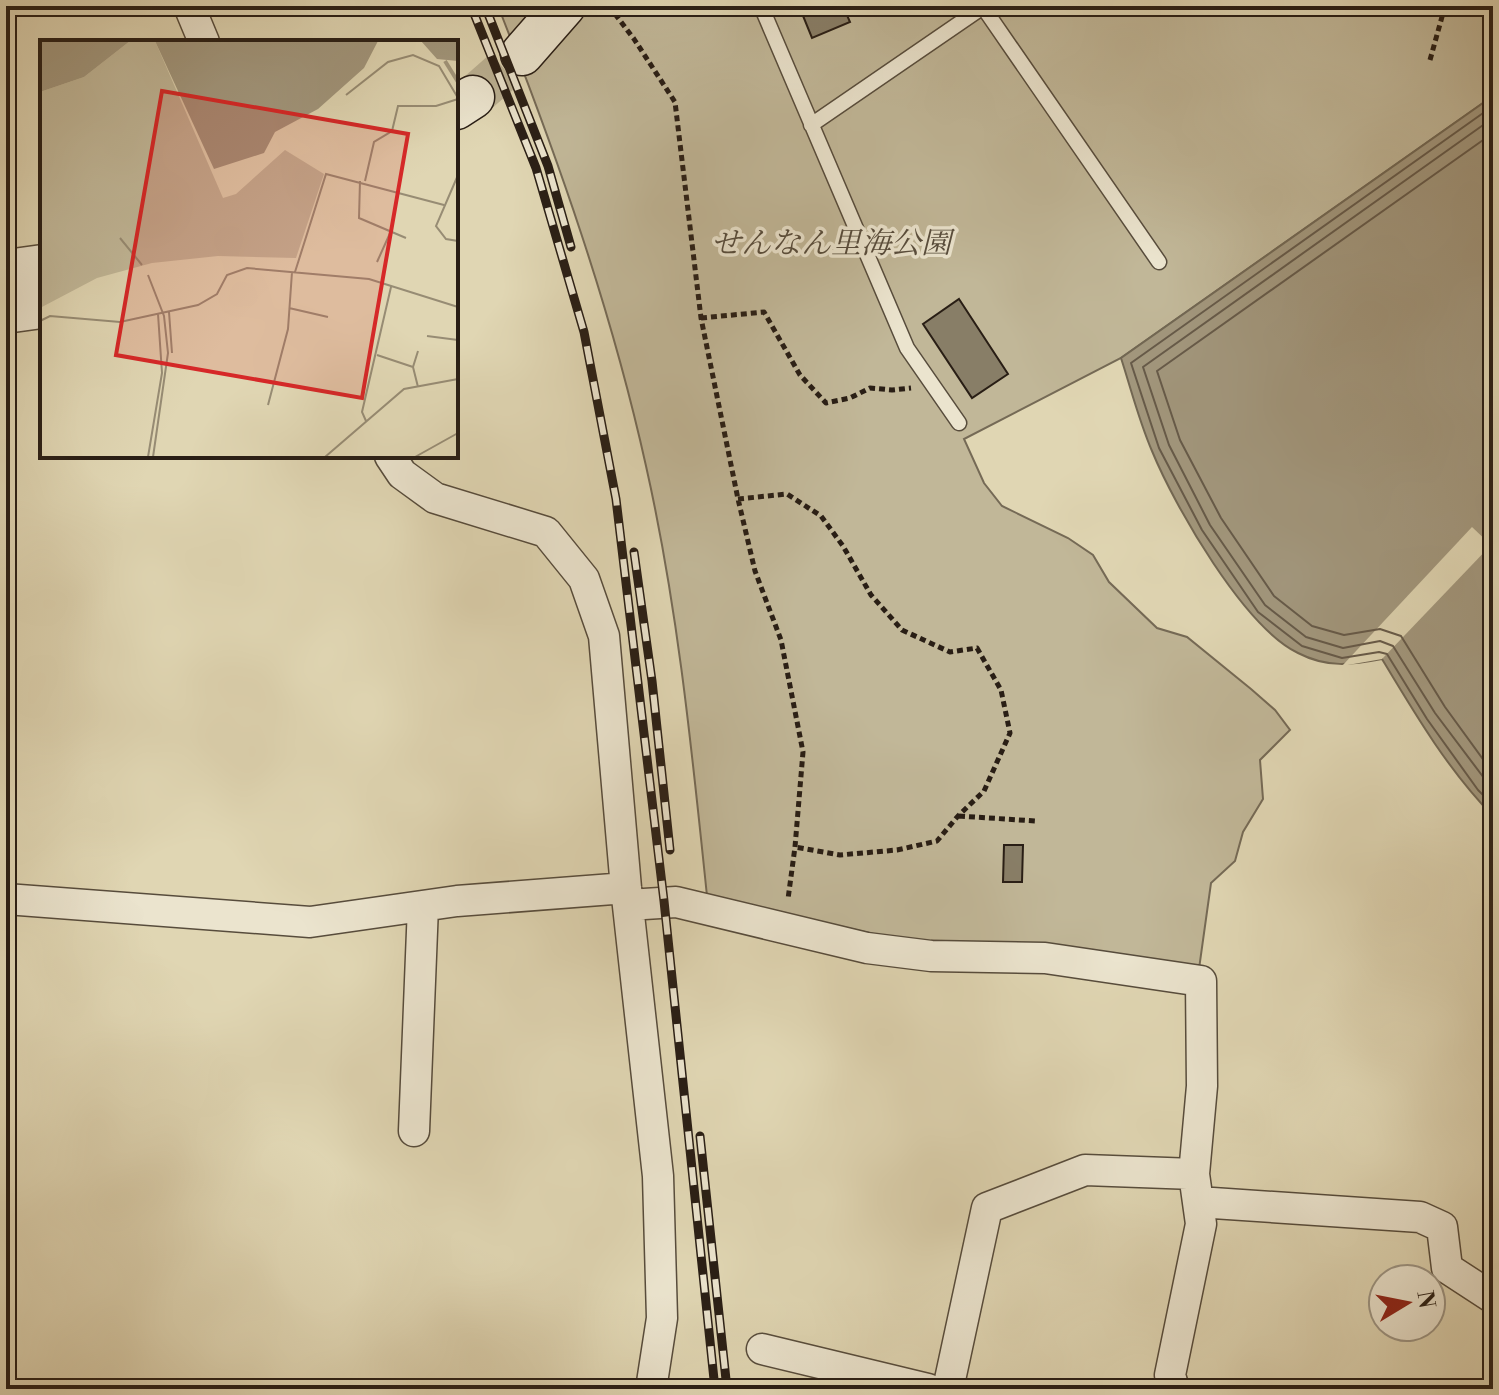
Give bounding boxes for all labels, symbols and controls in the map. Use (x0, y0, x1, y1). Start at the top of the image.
inset map (40, 40, 458, 458)
park label: せんなん里海公園 (711, 225, 956, 263)
north arrow (1367, 1263, 1447, 1343)
text: N (1410, 1289, 1440, 1311)

